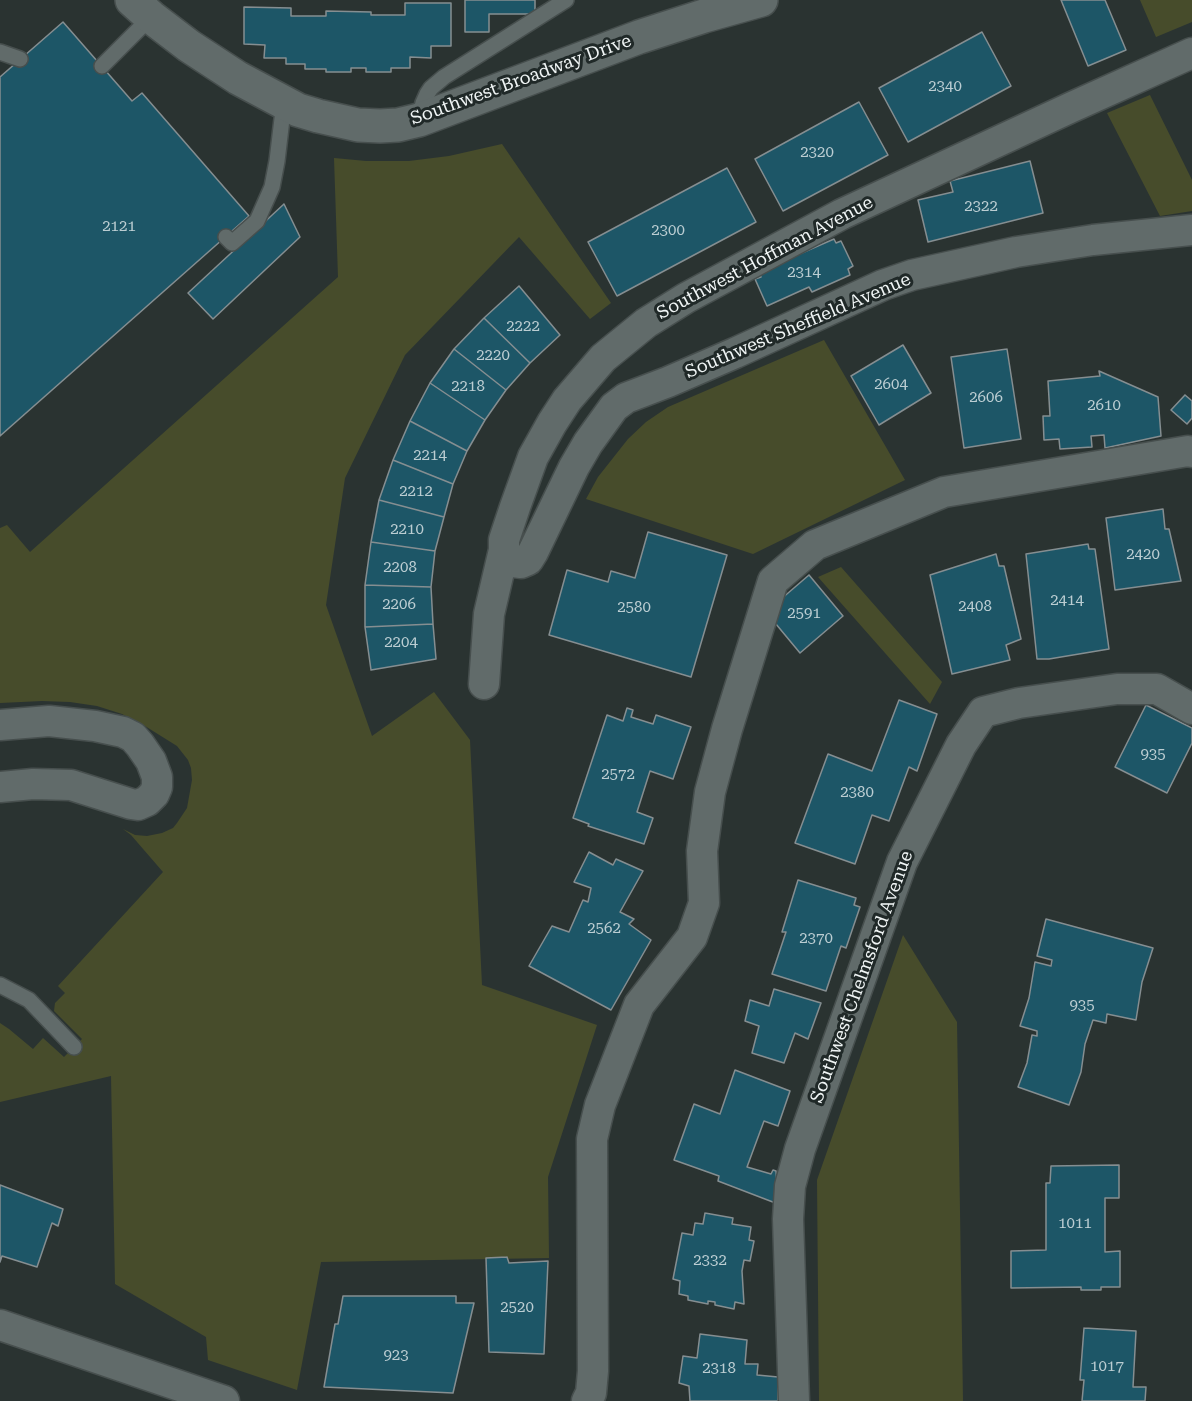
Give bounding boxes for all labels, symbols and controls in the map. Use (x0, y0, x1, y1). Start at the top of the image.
street label: Southwest Broadway Drive (408, 30, 634, 130)
house number: 2340 (928, 78, 962, 96)
house number: 2320 (800, 144, 834, 162)
street label: Southwest Hoffman Avenue (653, 192, 877, 324)
house number: 2322 (964, 198, 998, 216)
house number: 2121 (102, 218, 136, 236)
house number: 2300 (651, 222, 685, 240)
house number: 2314 (787, 264, 821, 282)
street label: Southwest Sheffield Avenue (682, 269, 914, 383)
house number: 2222 (506, 318, 540, 336)
house number: 2220 (476, 347, 510, 365)
house number: 2604 (874, 376, 908, 394)
house number: 2218 (451, 378, 485, 396)
house number: 2606 (969, 389, 1003, 407)
house number: 2610 (1087, 397, 1121, 415)
house number: 2214 (413, 447, 447, 465)
house number: 2212 (399, 483, 433, 501)
house number: 2210 (390, 521, 424, 539)
house number: 2420 (1126, 546, 1160, 564)
house number: 2208 (383, 559, 417, 577)
house number: 2414 (1050, 592, 1084, 610)
house number: 2206 (382, 596, 416, 614)
house number: 2408 (958, 598, 992, 616)
house number: 2580 (617, 599, 651, 617)
house number: 2591 (787, 605, 821, 623)
house number: 2204 (384, 634, 418, 652)
house number: 935 (1140, 746, 1166, 764)
house number: 2572 (601, 766, 635, 784)
house number: 2380 (840, 784, 874, 802)
street label: Southwest Chelmsford Avenue (806, 848, 918, 1106)
house number: 2562 (587, 920, 621, 938)
house number: 2370 (799, 930, 833, 948)
house number: 935 (1069, 997, 1095, 1015)
house number: 1011 (1058, 1215, 1092, 1233)
house number: 2332 (693, 1252, 727, 1270)
house number: 2520 (500, 1299, 534, 1317)
house number: 923 (383, 1347, 409, 1365)
house number: 1017 (1090, 1358, 1124, 1376)
house number: 2318 (702, 1360, 736, 1378)

